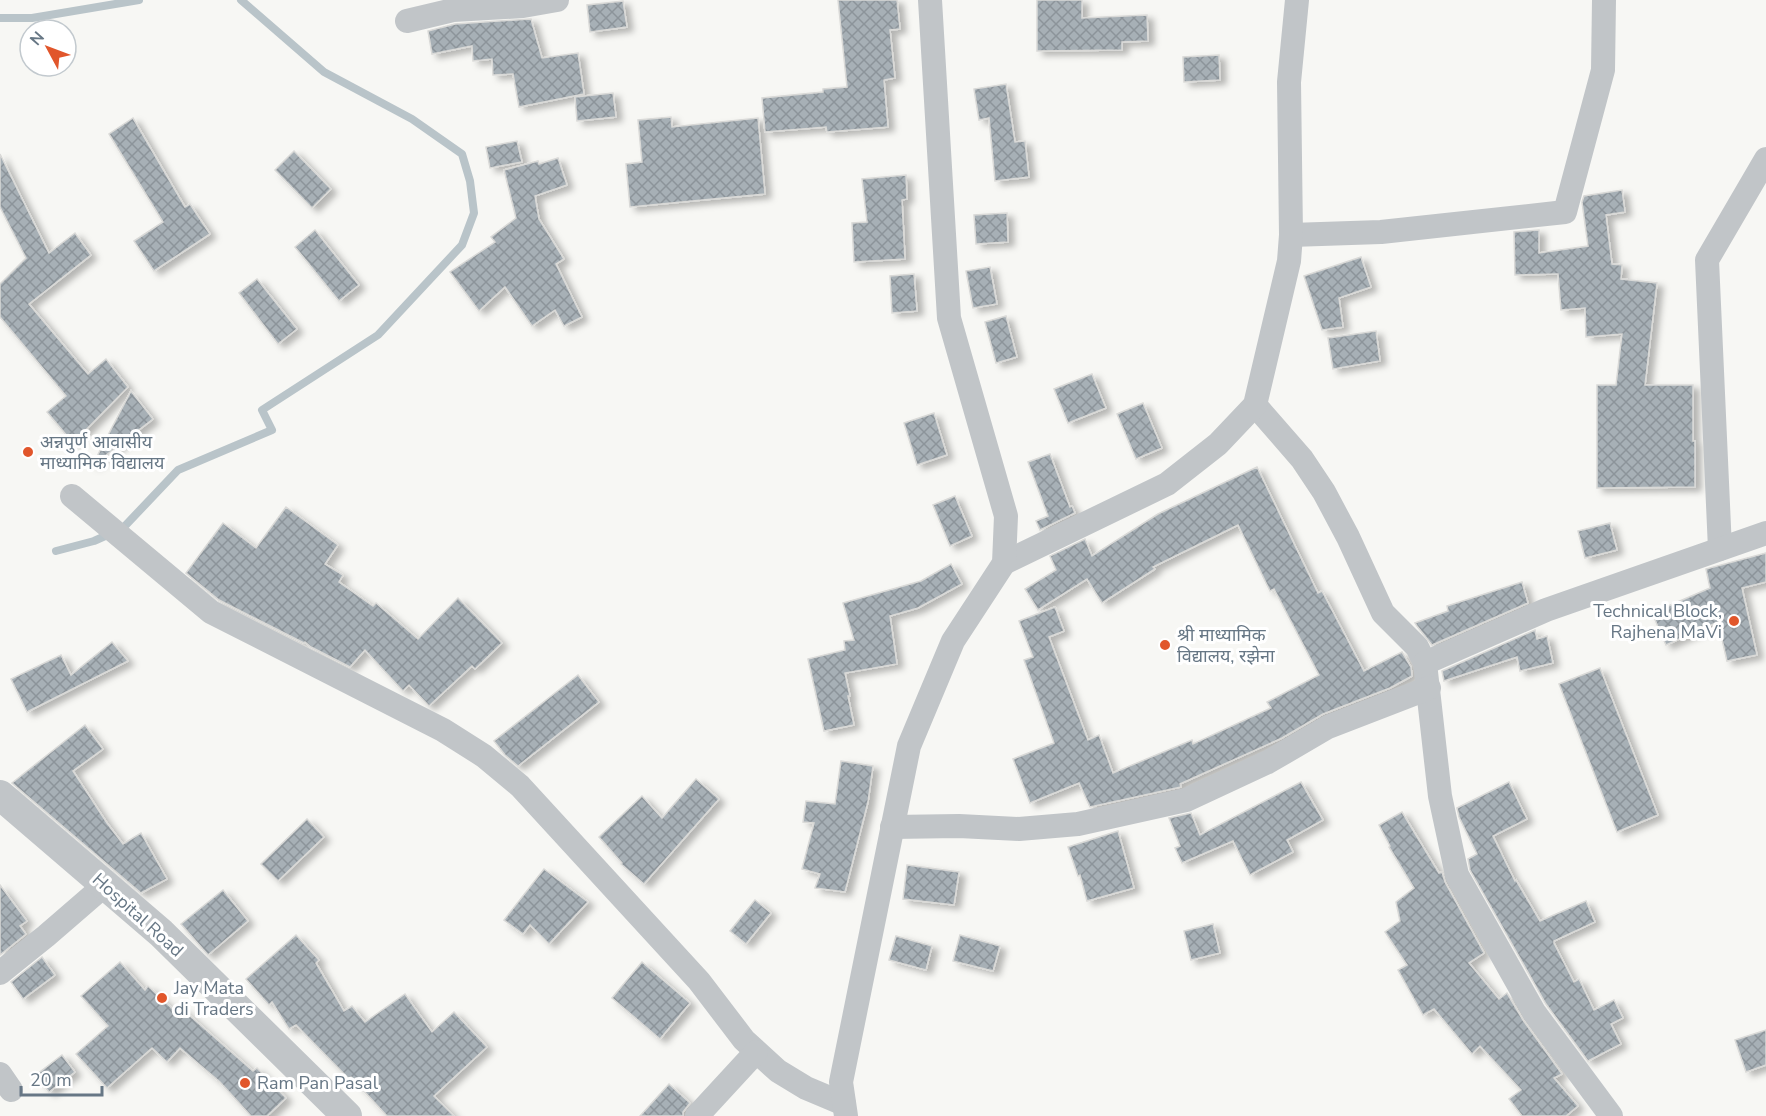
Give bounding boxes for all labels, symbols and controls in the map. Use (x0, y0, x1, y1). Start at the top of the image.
north arrow (18, 18, 78, 78)
text: N (25, 27, 50, 51)
place label: अन्नपुर्ण आवासीय माध्यामिक विद्यालय (40, 430, 165, 475)
marker: अन्नपुर्ण आवासीय माध्यामिक विद्यालय (21, 445, 35, 459)
place label: Technical Block, Rajhena MaVi (1593, 599, 1722, 644)
marker: Technical Block, Rajhena MaVi (1727, 614, 1741, 628)
place label: श्री माध्यामिक विद्यालय, रझेना (1177, 623, 1275, 668)
marker: श्री माध्यामिक विद्यालय, रझेना (1158, 638, 1172, 652)
street label: Hospital Road (87, 868, 189, 962)
place label: Jay Mata di Traders (173, 976, 254, 1021)
marker: Jay Mata di Traders (155, 991, 169, 1005)
scale bar (21, 1059, 102, 1097)
text: 20 m (30, 1068, 72, 1092)
place label: Ram Pan Pasal (257, 1071, 379, 1095)
marker: Ram Pan Pasal (238, 1076, 252, 1090)

